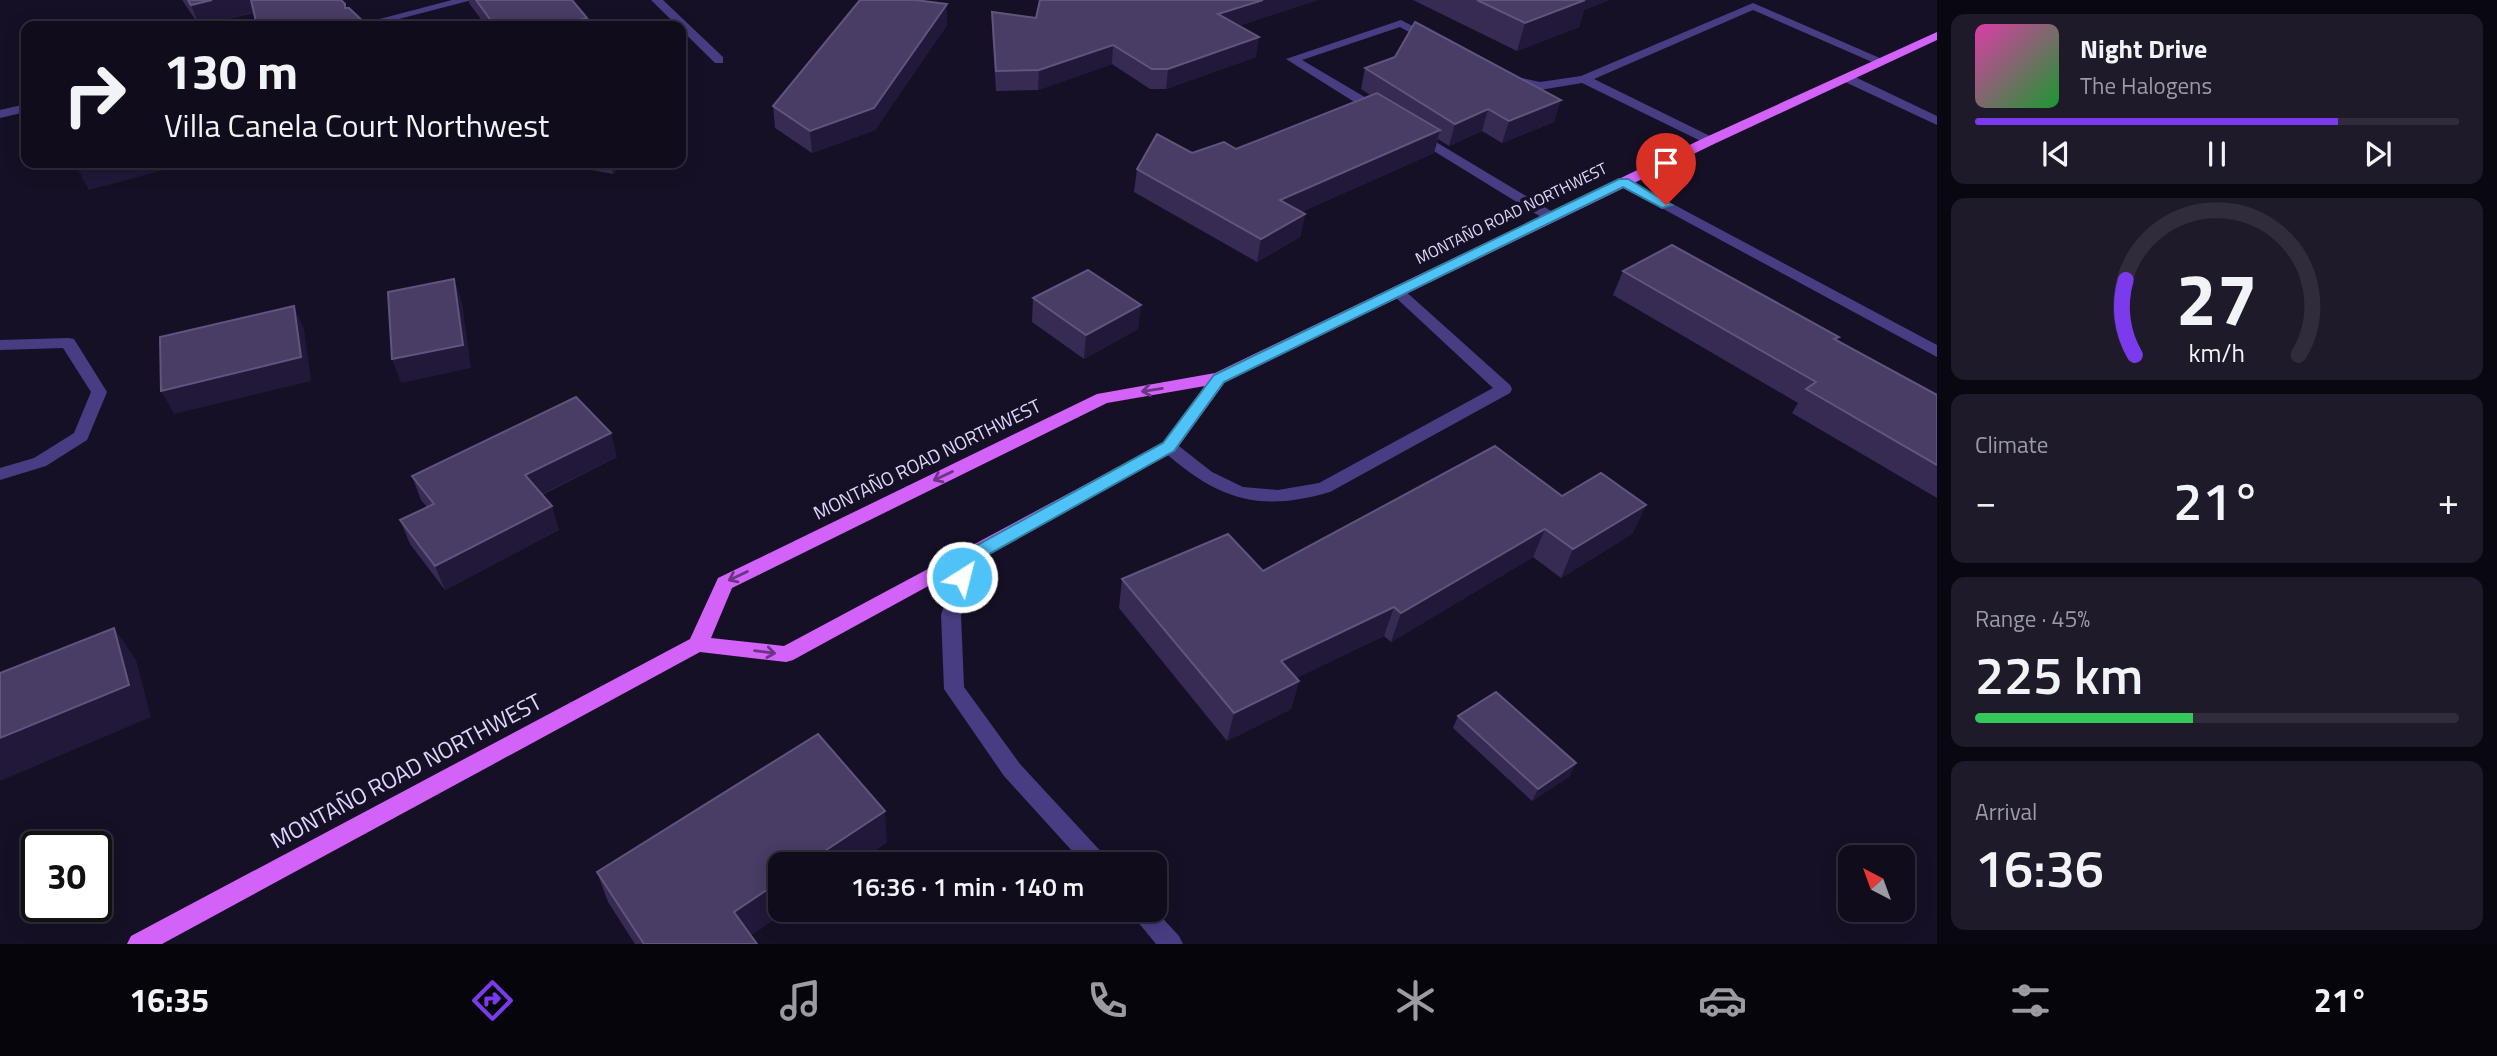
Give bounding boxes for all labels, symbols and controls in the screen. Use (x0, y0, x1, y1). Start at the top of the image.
text: Night Drive (2080, 29, 2207, 68)
text: 130 m (164, 33, 298, 108)
icon: right (49, 49, 140, 140)
text: The Halogens (2080, 68, 2212, 103)
text: Villa Canela Court Northwest (164, 101, 549, 149)
pin (1636, 133, 1696, 205)
icon: previous (2037, 135, 2075, 173)
icon: pause (2198, 135, 2236, 173)
icon: next (2359, 135, 2397, 173)
icon: arrive (1647, 144, 1685, 182)
street label: MONTAÑO ROAD NORTHWEST (1411, 156, 1612, 270)
text: 27 (2176, 243, 2258, 353)
text: km/h (2189, 333, 2245, 371)
one-way arrow (1141, 384, 1163, 397)
street label: MONTAÑO ROAD NORTHWEST (808, 391, 1046, 526)
text: Climate (1975, 427, 2048, 462)
text: 21° (2173, 461, 2261, 540)
one-way arrow (933, 470, 954, 483)
text: − (1975, 472, 1996, 530)
text: + (2438, 472, 2459, 530)
position arrow (925, 540, 999, 614)
one-way arrow (728, 570, 749, 583)
text: Range · 45% (1975, 601, 2090, 636)
text: 225 km (1975, 635, 2143, 714)
one-way arrow (754, 645, 776, 658)
street label: MONTAÑO ROAD NORTHWEST (264, 684, 548, 857)
text: Arrival (1975, 794, 2037, 829)
text: 16:36 (1975, 828, 2104, 907)
speed limit sign: 30 (21, 831, 112, 922)
north arrow (1838, 845, 1914, 922)
map controls (1838, 845, 1915, 922)
text: 16:36 · 1 min · 140 m (851, 867, 1084, 906)
text: 16:35 (129, 976, 209, 1024)
icon: directions (468, 976, 517, 1025)
icon: music (776, 976, 825, 1025)
icon: phone (1083, 976, 1132, 1025)
icon: climate (1391, 976, 1440, 1025)
icon: car (1698, 976, 1747, 1025)
icon: filters (2006, 976, 2055, 1025)
text: 21° (2314, 976, 2368, 1024)

